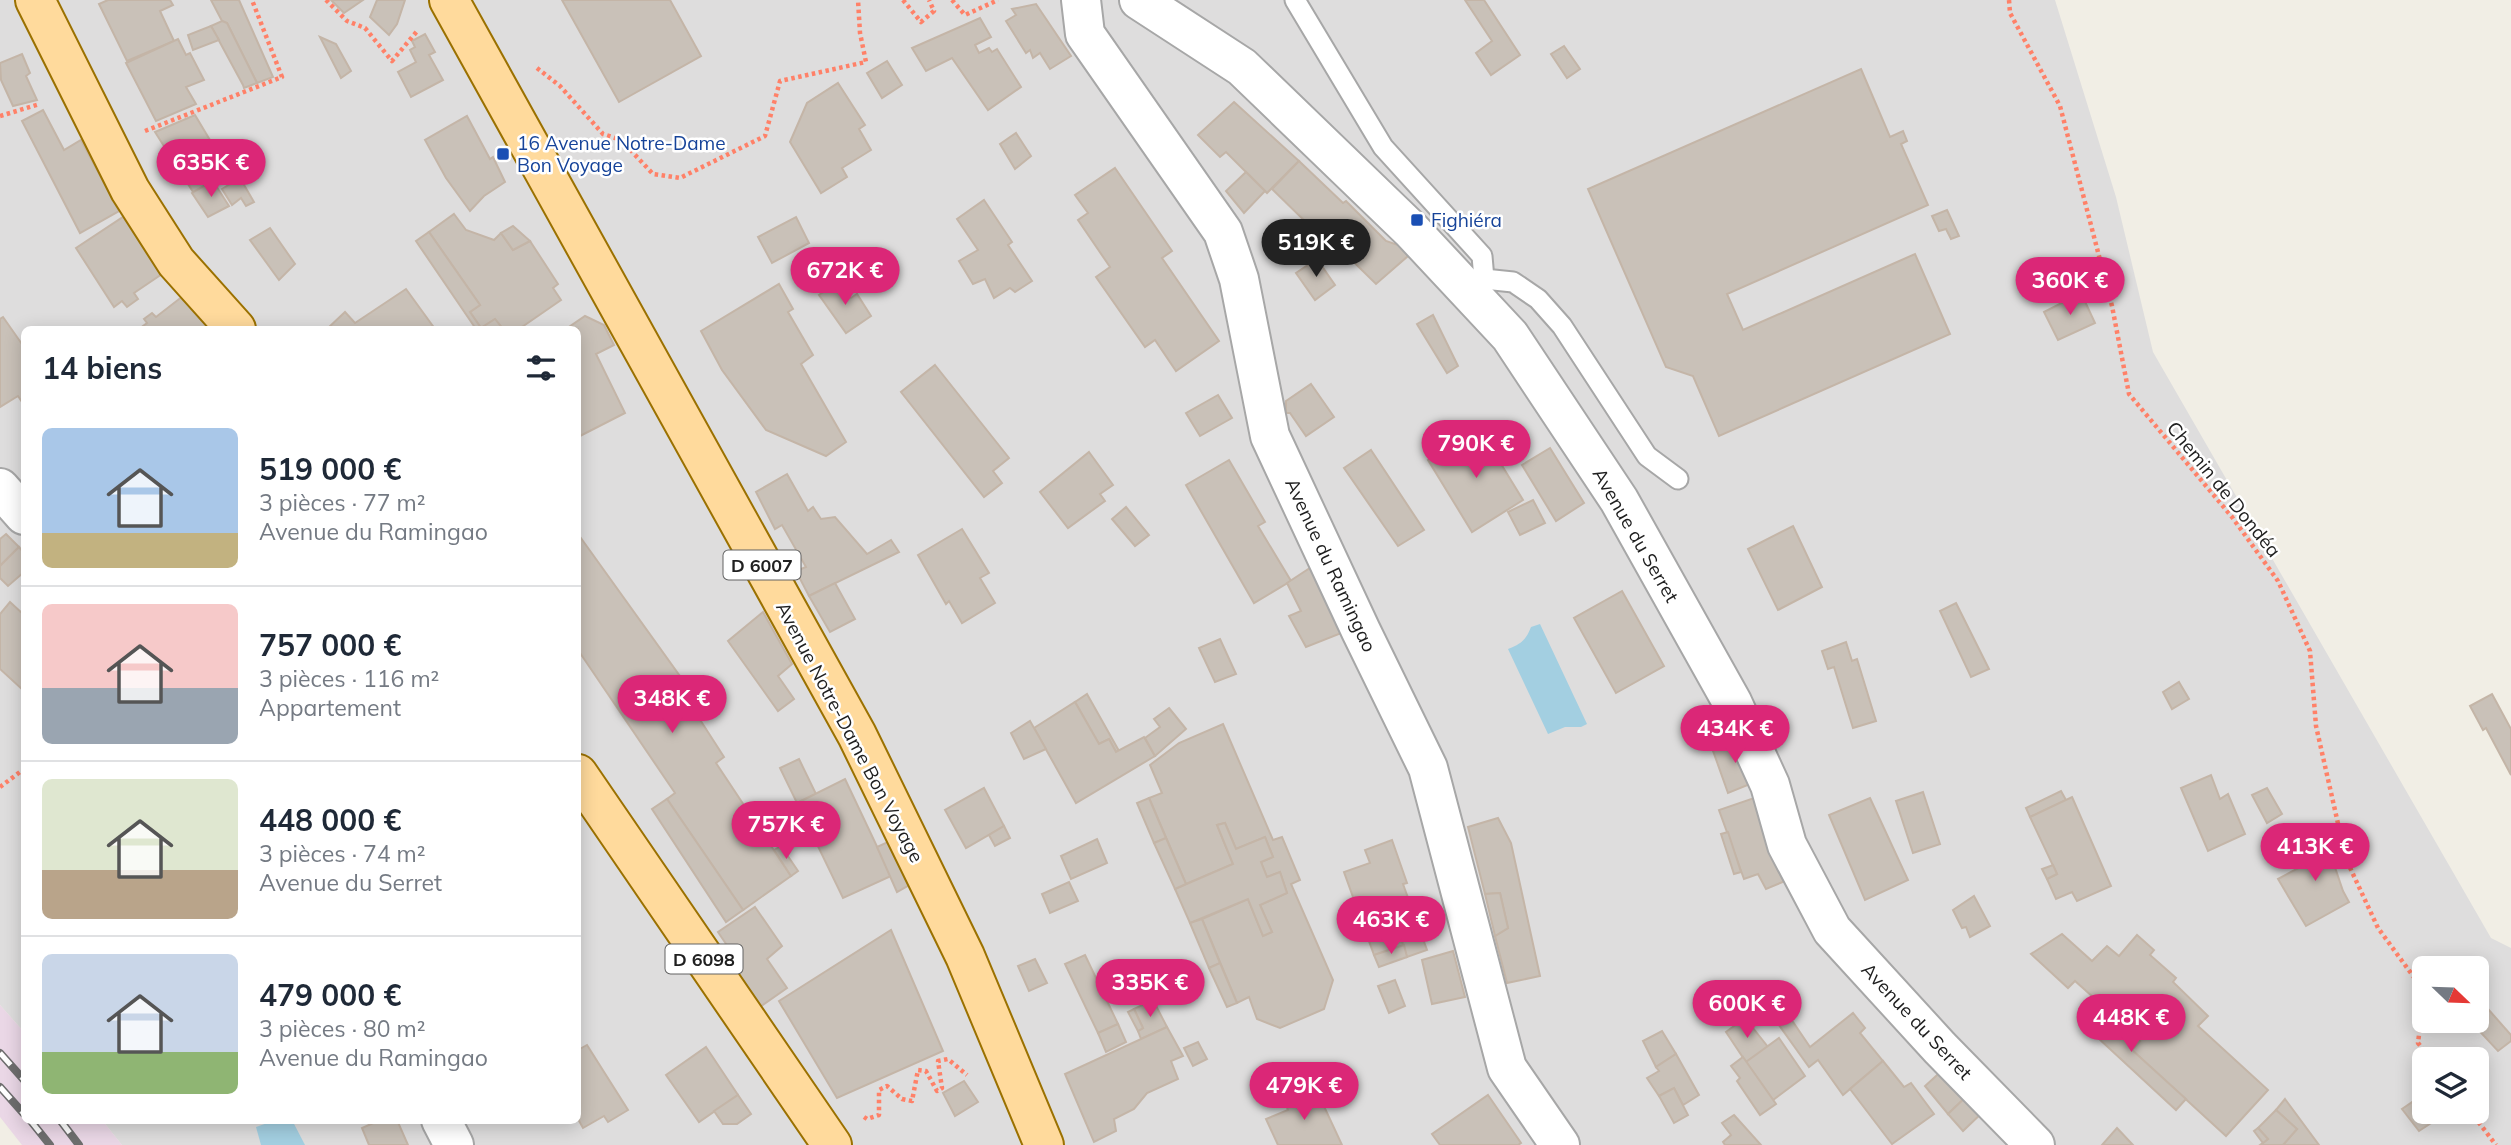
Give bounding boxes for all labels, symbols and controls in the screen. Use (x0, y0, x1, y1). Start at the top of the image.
place label: 16 Avenue Notre-Dame Bon Voyage (517, 131, 726, 177)
pin: 635K € (154, 140, 268, 199)
marker: 16 Avenue Notre-Dame Bon Voyage (495, 146, 511, 162)
text: 635K € (173, 147, 249, 176)
place label: Fighiéra (1431, 208, 1502, 232)
marker: Fighiéra (1409, 212, 1425, 228)
pin: 519K € (1259, 219, 1373, 279)
text: 519K € (1278, 227, 1354, 256)
pin: 672K € (788, 247, 902, 307)
text: 672K € (807, 255, 883, 284)
pin: 360K € (2013, 258, 2127, 317)
text: 360K € (2032, 265, 2108, 294)
text: 14 biens (42, 349, 162, 387)
icon: filters (522, 349, 560, 387)
street label: Chemin de Dondéa (2162, 416, 2286, 562)
pin: 790K € (1419, 420, 1533, 480)
text: 790K € (1438, 428, 1514, 457)
text: 519 000 € (259, 450, 401, 488)
icon: home (98, 456, 182, 540)
street label: Avenue du Serret (1588, 463, 1684, 607)
street label: Avenue du Ramingao (1280, 474, 1382, 656)
text: 3 pièces · 77 m² (259, 488, 426, 517)
text: Avenue du Ramingao (259, 517, 488, 546)
road number: D 6007 (724, 550, 800, 580)
street label: Avenue Notre-Dame Bon Voyage (771, 598, 929, 866)
text: 757 000 € (259, 626, 401, 664)
icon: home (98, 632, 182, 716)
text: 3 pièces · 116 m² (259, 664, 439, 693)
pin: 348K € (615, 676, 729, 735)
text: 348K € (634, 683, 710, 712)
text: Appartement (259, 693, 401, 722)
pin: 434K € (1678, 706, 1792, 765)
text: 434K € (1697, 713, 1773, 742)
text: 448 000 € (259, 801, 401, 839)
pin: 757K € (729, 802, 843, 861)
icon: home (98, 807, 182, 891)
text: 757K € (748, 809, 824, 838)
pin: 413K € (2258, 824, 2372, 883)
text: 413K € (2277, 831, 2353, 860)
text: 3 pièces · 74 m² (259, 839, 426, 868)
text: Avenue du Serret (259, 868, 442, 897)
pin: 463K € (1334, 897, 1448, 956)
text: 463K € (1353, 904, 1429, 933)
road number: D 6098 (666, 944, 742, 974)
north arrow (2412, 956, 2488, 1032)
map controls (2412, 956, 2489, 1124)
street label: Avenue du Serret (1857, 957, 1978, 1085)
pin: 335K € (1093, 960, 1207, 1019)
text: 335K € (1112, 967, 1188, 996)
text: 479 000 € (259, 976, 401, 1014)
pin: 600K € (1690, 981, 1804, 1040)
icon: home (98, 982, 182, 1066)
text: 600K € (1709, 988, 1785, 1017)
pin: 448K € (2074, 995, 2188, 1054)
text: 448K € (2093, 1002, 2169, 1031)
text: 3 pièces · 80 m² (259, 1014, 426, 1043)
text: Avenue du Ramingao (259, 1043, 488, 1072)
button: layers (2412, 1047, 2489, 1124)
pin: 479K € (1247, 1062, 1361, 1122)
text: 479K € (1266, 1070, 1342, 1099)

